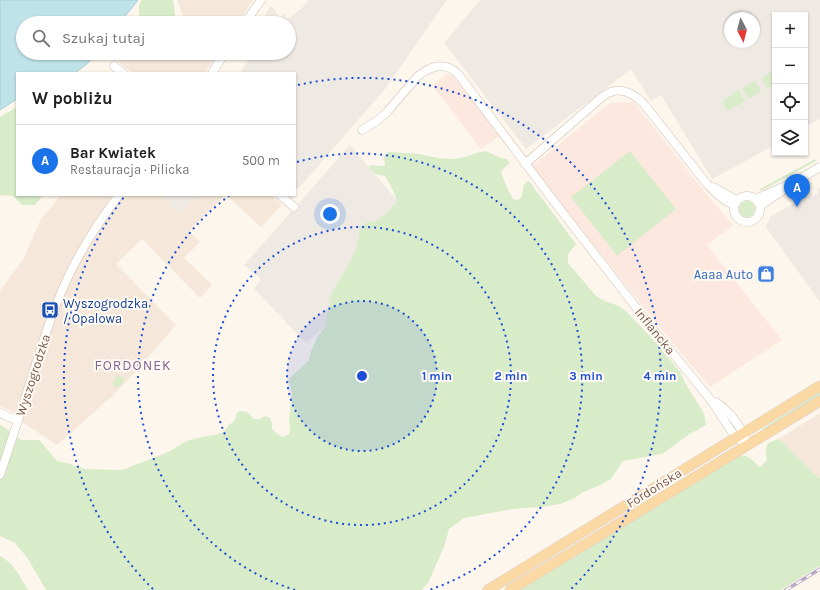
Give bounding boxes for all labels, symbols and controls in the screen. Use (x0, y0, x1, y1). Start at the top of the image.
north arrow (724, 12, 760, 48)
map controls (772, 12, 808, 156)
button: + (772, 12, 808, 48)
search box (16, 16, 296, 60)
icon: search (30, 27, 52, 49)
text: Szukaj tutaj (62, 29, 146, 47)
button: − (772, 48, 808, 84)
button: locate (772, 84, 808, 120)
text: W pobliżu (32, 88, 113, 108)
button: layers (772, 120, 808, 156)
text: Bar Kwiatek (70, 144, 156, 162)
text: A (41, 153, 49, 168)
text: 500 m (242, 153, 280, 168)
text: Restauracja · Pilicka (70, 162, 189, 177)
pin: A (784, 174, 810, 207)
your location (320, 204, 340, 224)
shop icon: Aaaa Auto (756, 264, 776, 284)
place label: Aaaa Auto (694, 267, 753, 282)
place label: Wyszogrodzka / Opalowa (63, 296, 148, 326)
bus stop icon: Wyszogrodzka / Opalowa (40, 300, 60, 320)
street label: Inflancka (632, 305, 678, 357)
street label: Wyszogrodzka (13, 332, 53, 418)
district label: FORDONEK (94, 357, 172, 374)
centre of rings (355, 369, 369, 383)
text: 1 min (422, 369, 452, 383)
text: 2 min (494, 369, 528, 383)
text: 3 min (569, 369, 603, 383)
text: 4 min (644, 369, 676, 383)
street label: Fordońska (624, 465, 684, 511)

